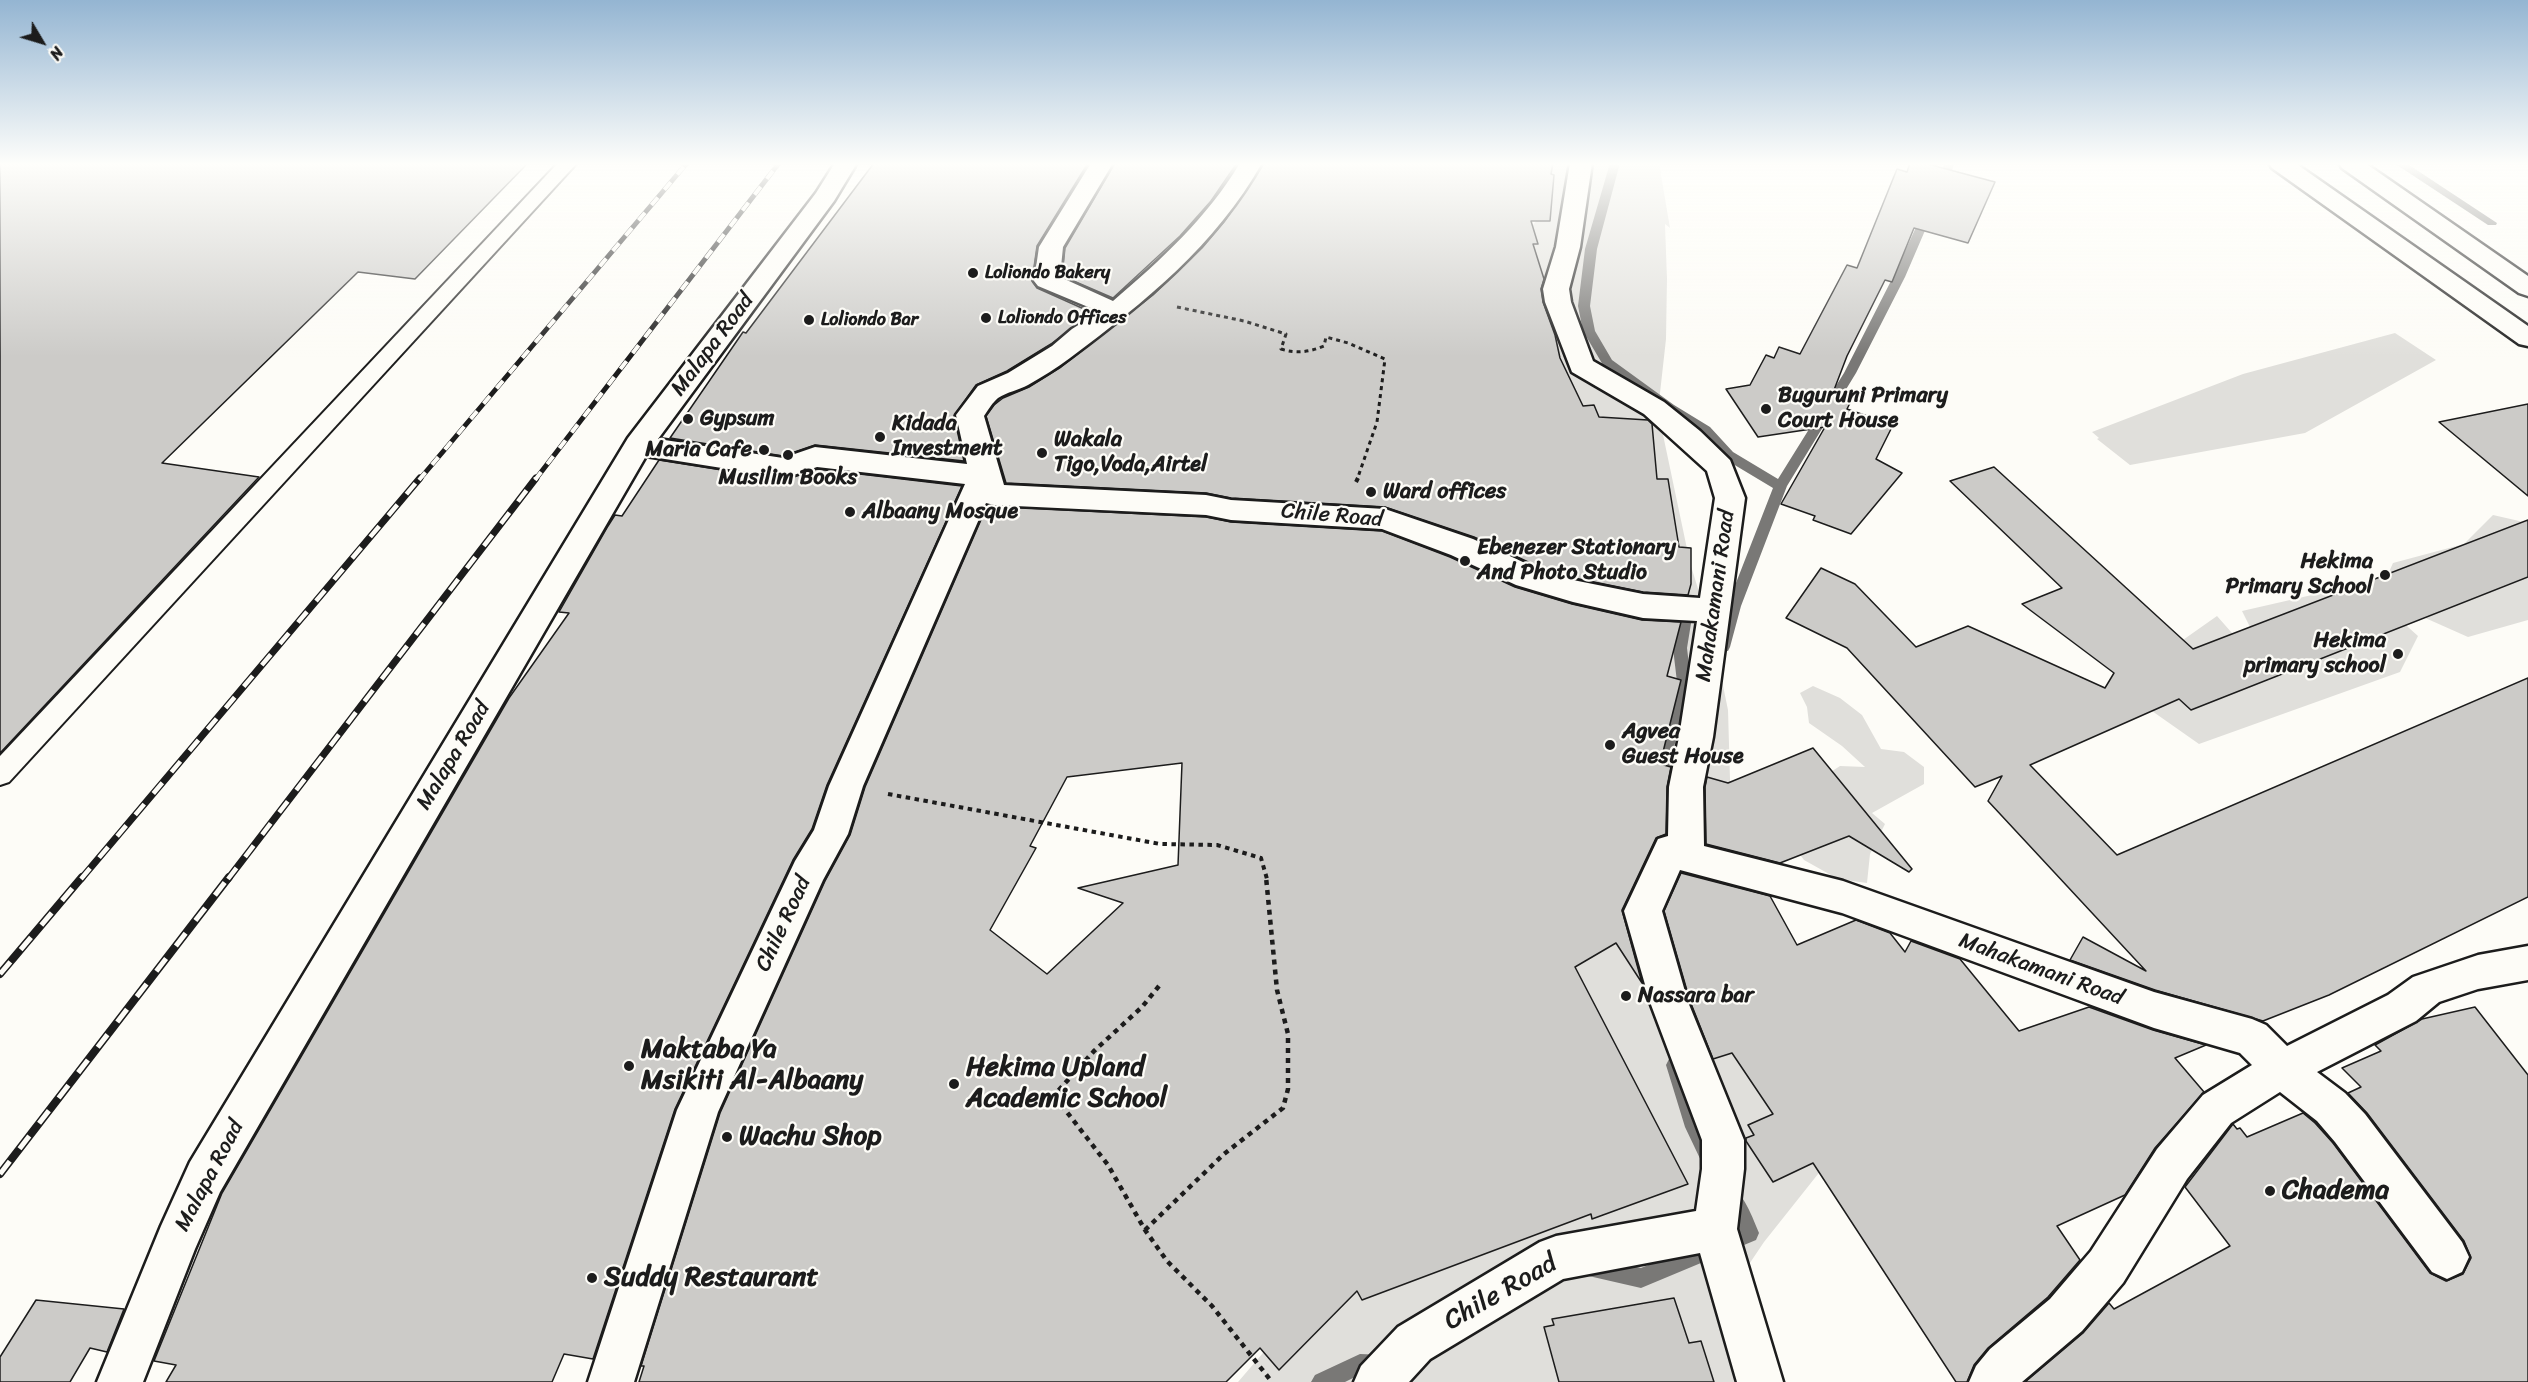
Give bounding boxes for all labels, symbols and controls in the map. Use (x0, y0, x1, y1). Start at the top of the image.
north arrow (12, 12, 72, 72)
text: N (42, 40, 71, 67)
place label: Loliondo Bakery (985, 262, 1110, 284)
marker: Loliondo Bakery (966, 266, 980, 280)
street label: Malapa Road (666, 288, 760, 402)
place label: Loliondo Offices (998, 307, 1127, 329)
place label: Loliondo Bar (821, 309, 918, 331)
marker: Loliondo Offices (979, 311, 993, 325)
marker: Loliondo Bar (802, 313, 816, 327)
place label: Buguruni Primary Court House (1778, 383, 1948, 434)
marker: Buguruni Primary Court House (1759, 402, 1773, 416)
place label: Gypsum (700, 406, 774, 432)
place label: Kidada Investment (892, 411, 1003, 463)
marker: Gypsum (681, 412, 695, 426)
place label: Wakala Tigo,Voda,Airtel (1054, 427, 1207, 478)
marker: Kidada Investment (873, 430, 887, 444)
place label: Maria Cafe (645, 437, 752, 463)
marker: Maria Cafe (757, 443, 771, 457)
marker: Wakala Tigo,Voda,Airtel (1035, 446, 1049, 460)
marker: Musilim Books (781, 448, 795, 462)
place label: Musilim Books (719, 465, 857, 491)
place label: Ward offices (1383, 479, 1506, 505)
marker: Ward offices (1364, 485, 1378, 499)
street label: Chile Road (1280, 498, 1384, 534)
place label: Albaany Mosque (862, 499, 1018, 525)
marker: Albaany Mosque (843, 505, 857, 519)
street label: Mahakamani Road (1691, 508, 1741, 684)
place label: Ebenezer Stationary And Photo Studio (1477, 535, 1676, 586)
place label: Hekima Primary School (2226, 549, 2373, 600)
marker: Ebenezer Stationary And Photo Studio (1458, 554, 1472, 568)
marker: Hekima Primary School (2378, 568, 2392, 582)
place label: Hekima primary school (2244, 628, 2386, 680)
marker: Hekima primary school (2391, 647, 2405, 661)
street label: Malapa Road (411, 697, 497, 815)
place label: Agvea Guest House (1622, 719, 1744, 770)
marker: Agvea Guest House (1603, 738, 1617, 752)
street label: Chile Road (751, 872, 817, 976)
street label: Mahakamani Road (1955, 928, 2127, 1012)
place label: Nassara bar (1638, 983, 1753, 1009)
marker: Nassara bar (1619, 989, 1633, 1003)
place label: Maktaba Ya Msikiti Al-Albaany (641, 1034, 863, 1097)
place label: Hekima Upland Academic School (966, 1052, 1167, 1115)
marker: Maktaba Ya Msikiti Al-Albaany (622, 1059, 636, 1073)
marker: Hekima Upland Academic School (947, 1077, 961, 1091)
street label: Malapa Road (170, 1116, 250, 1236)
place label: Wachu Shop (739, 1121, 882, 1153)
marker: Wachu Shop (720, 1130, 734, 1144)
place label: Chadema (2282, 1175, 2389, 1207)
marker: Chadema (2263, 1184, 2277, 1198)
street label: Chile Road (1439, 1248, 1563, 1338)
place label: Suddy Restaurant (604, 1262, 818, 1294)
marker: Suddy Restaurant (585, 1271, 599, 1285)

